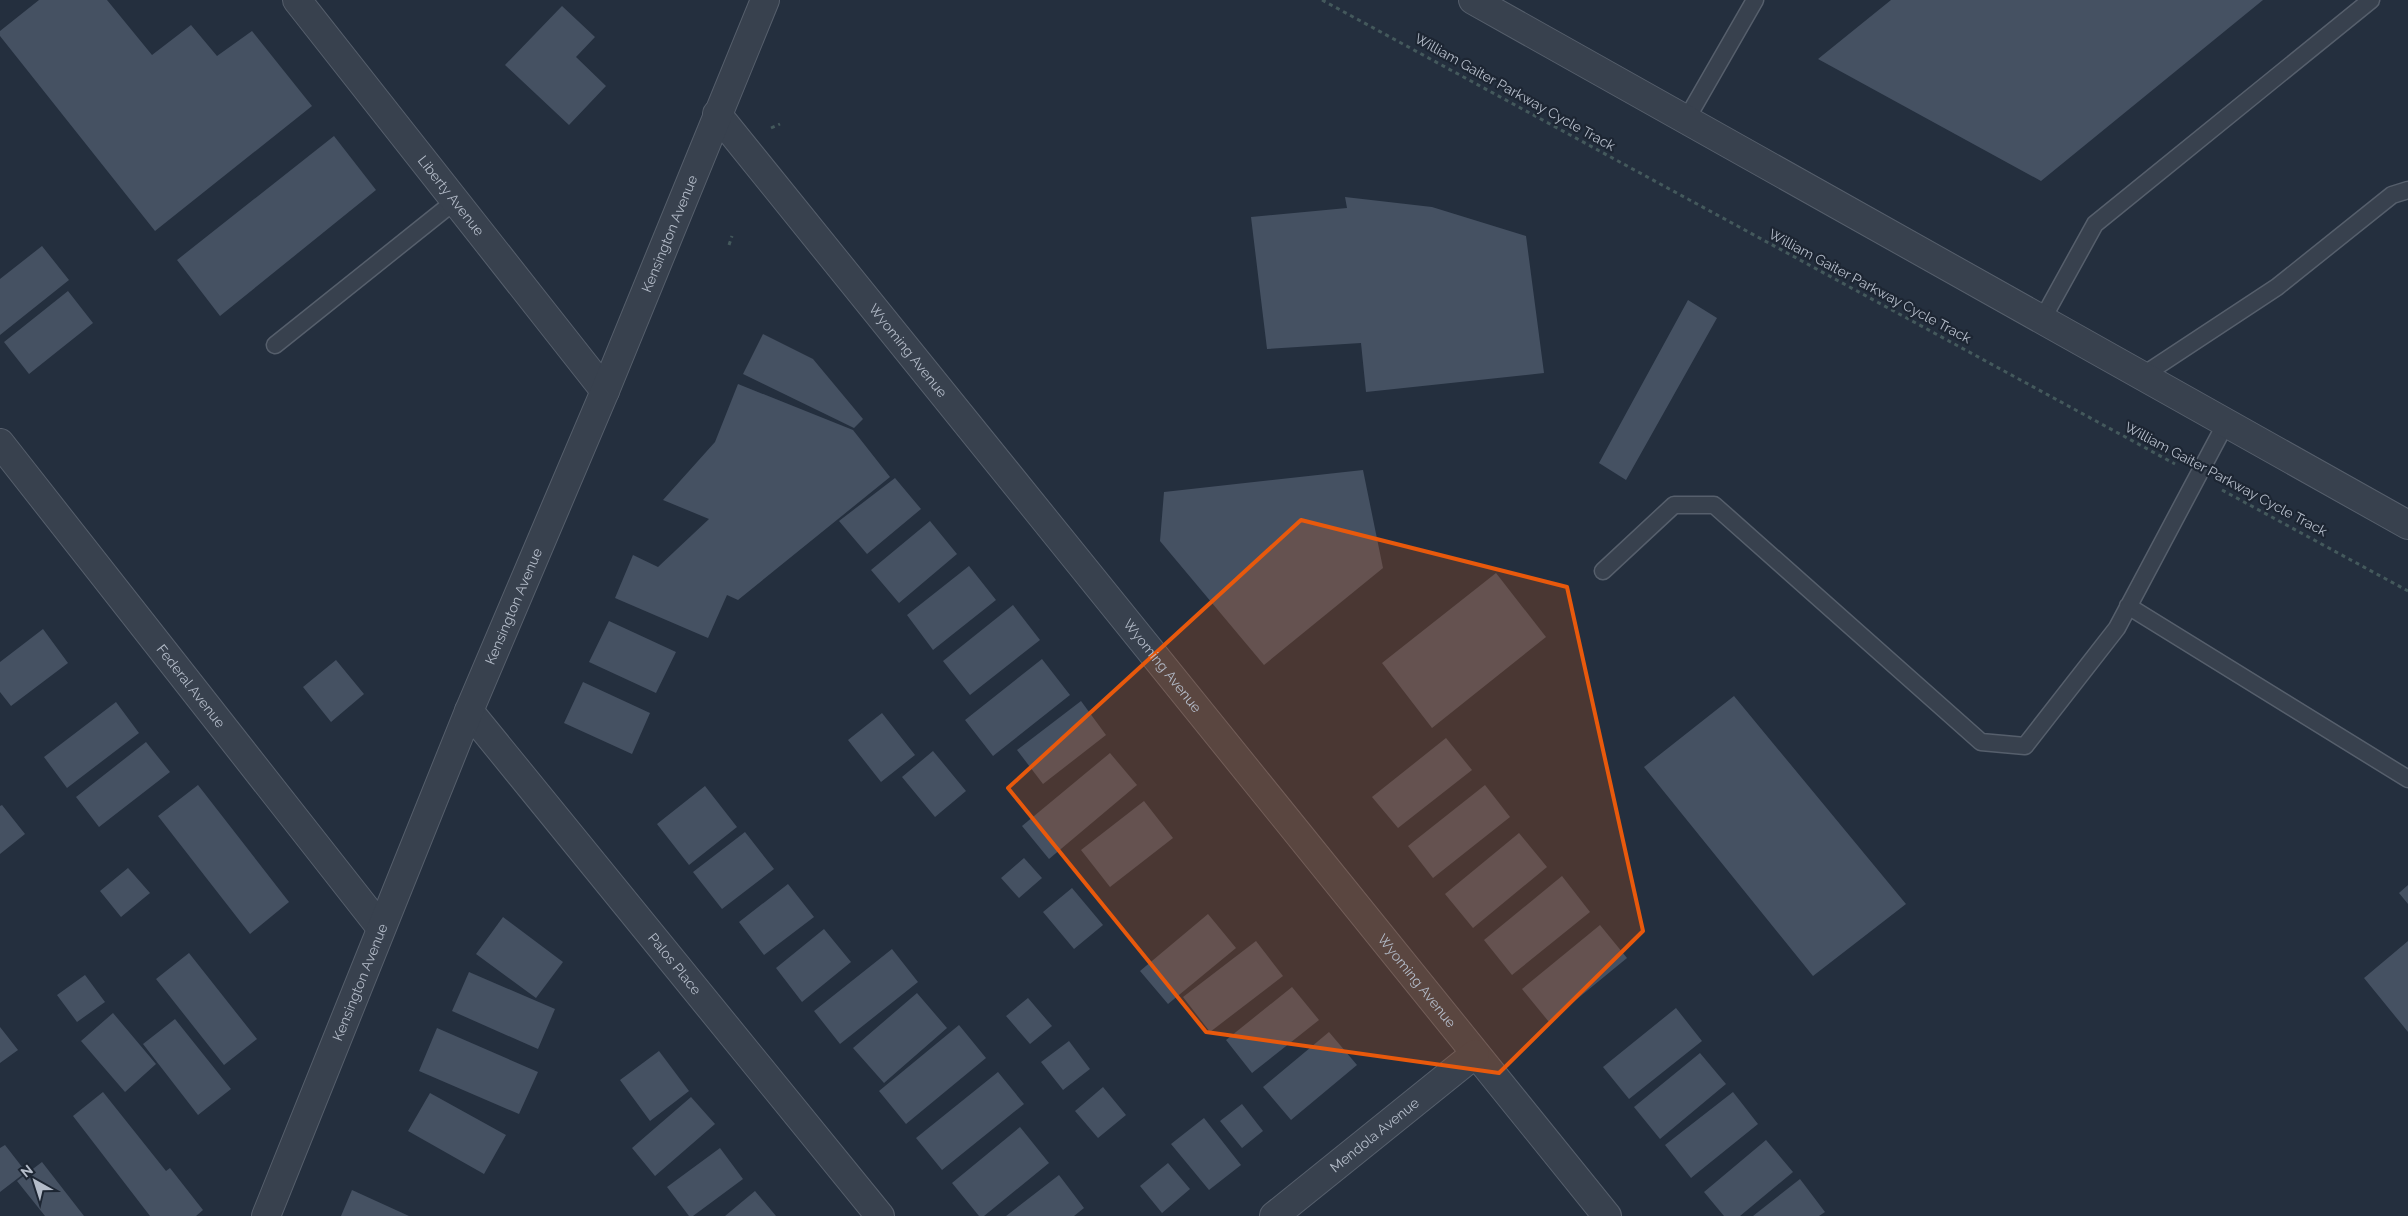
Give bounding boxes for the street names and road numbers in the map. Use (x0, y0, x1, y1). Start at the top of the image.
street label: William Gaiter Parkway Cycle Track (1412, 30, 1619, 154)
street label: Liberty Avenue (415, 152, 487, 239)
street label: Kensington Avenue (638, 173, 700, 295)
street label: William Gaiter Parkway Cycle Track (1766, 226, 1974, 347)
street label: Wyoming Avenue (866, 301, 950, 400)
street label: William Gaiter Parkway Cycle Track (2122, 419, 2330, 540)
street label: Kensington Avenue (482, 546, 545, 667)
street label: Wyoming Avenue (1120, 616, 1205, 715)
street label: Federal Avenue (153, 641, 228, 731)
street label: Kensington Avenue (329, 921, 391, 1043)
street label: Palos Place (645, 930, 705, 998)
street label: Wyoming Avenue (1375, 931, 1459, 1031)
street label: Mendola Avenue (1327, 1094, 1422, 1176)

